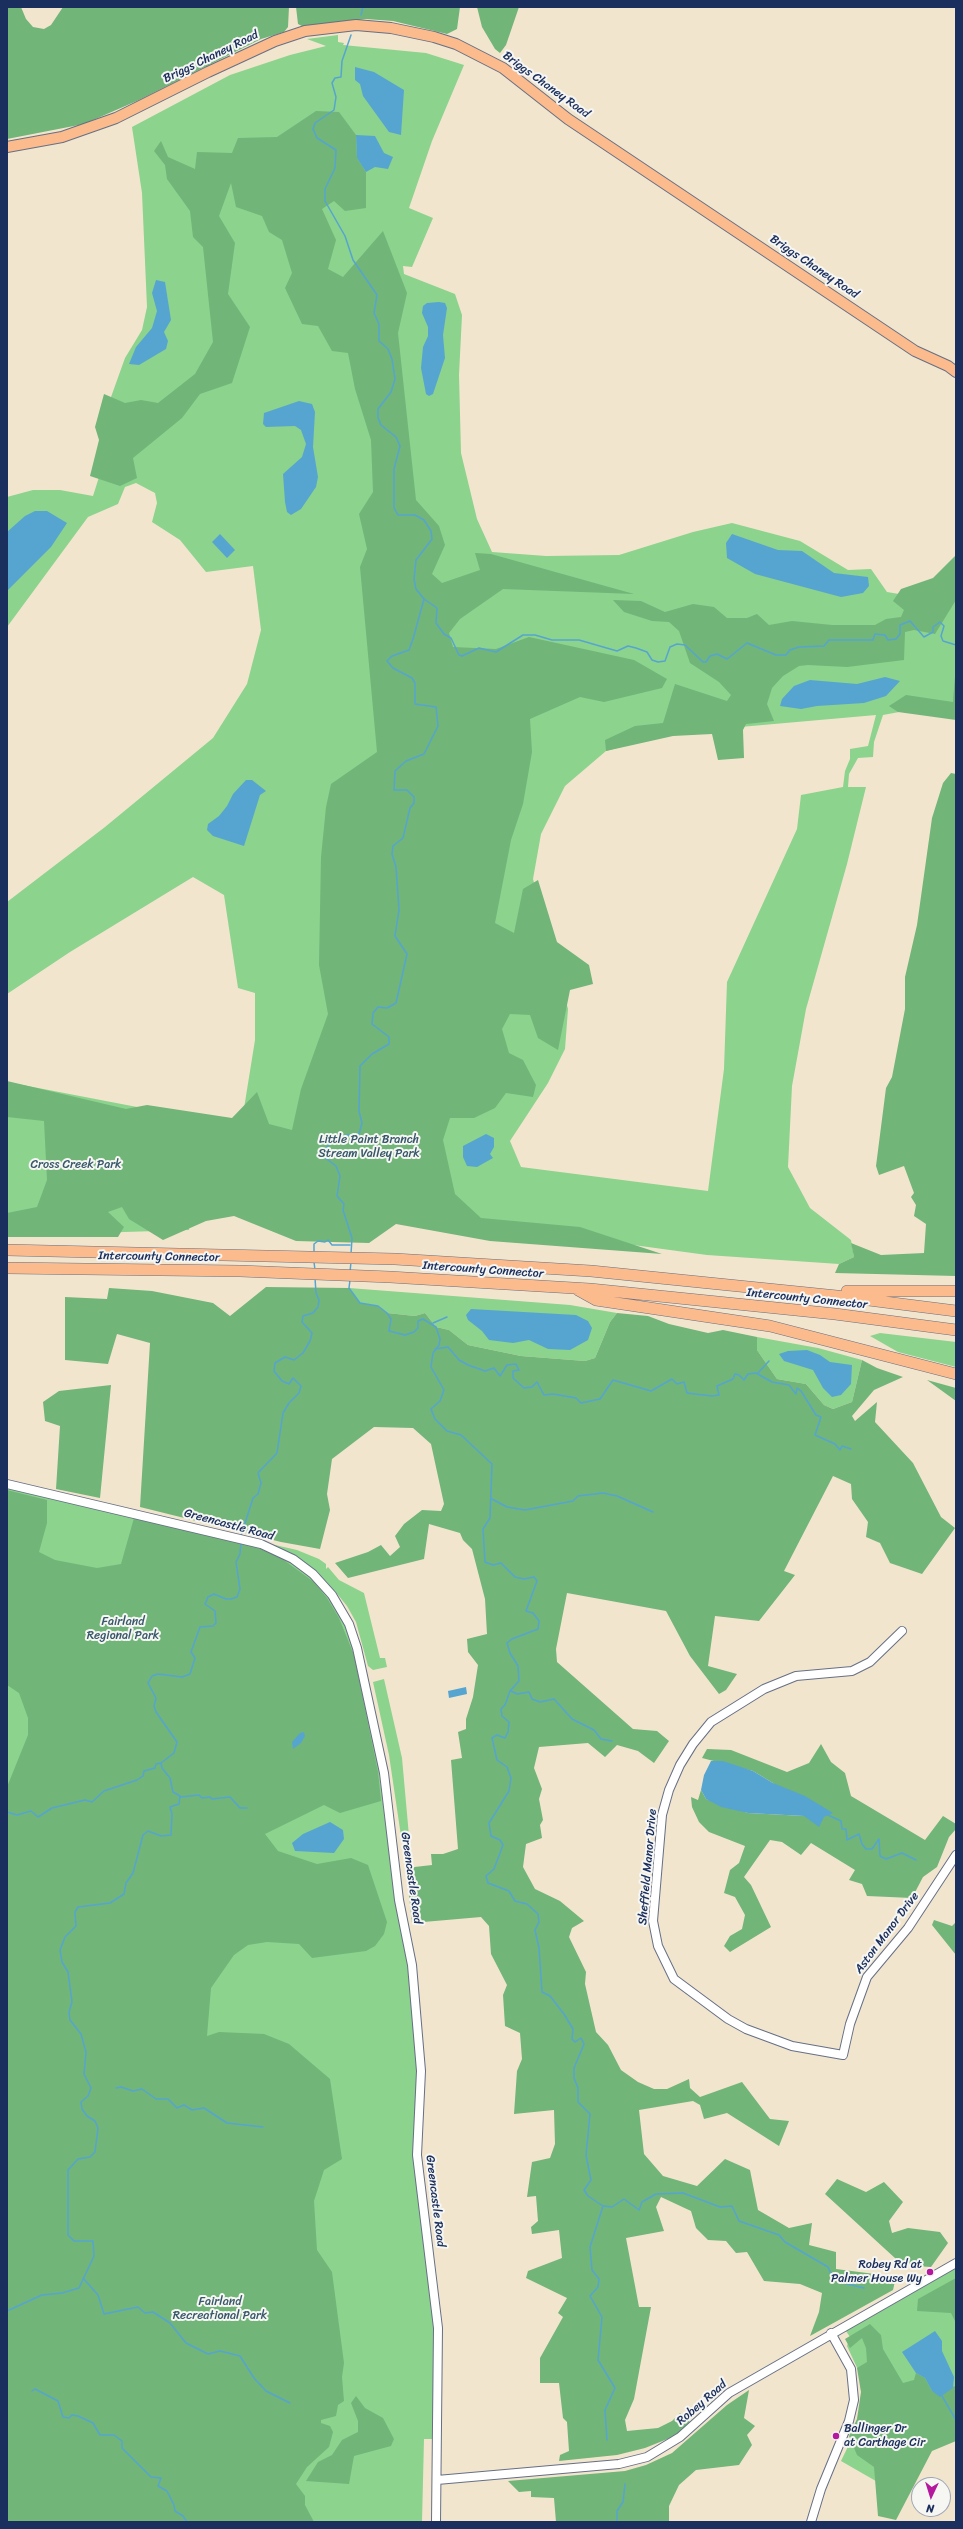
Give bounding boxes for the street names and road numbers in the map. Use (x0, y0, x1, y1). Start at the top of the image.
street label: Briggs Chaney Road (161, 28, 261, 86)
street label: Briggs Chaney Road (500, 49, 592, 121)
street label: Briggs Chaney Road (767, 232, 861, 302)
street label: Intercounty Connector (98, 1249, 220, 1265)
street label: Intercounty Connector (422, 1259, 544, 1281)
street label: Intercounty Connector (746, 1285, 868, 1313)
street label: Greencastle Road (183, 1506, 275, 1544)
street label: Sheffield Manor Drive (636, 1808, 660, 1926)
street label: Greencastle Road (397, 1831, 425, 1925)
street label: Aston Manor Drive (852, 1890, 922, 1976)
street label: Greencastle Road (422, 2154, 448, 2248)
street label: Robey Road (674, 2377, 730, 2429)

